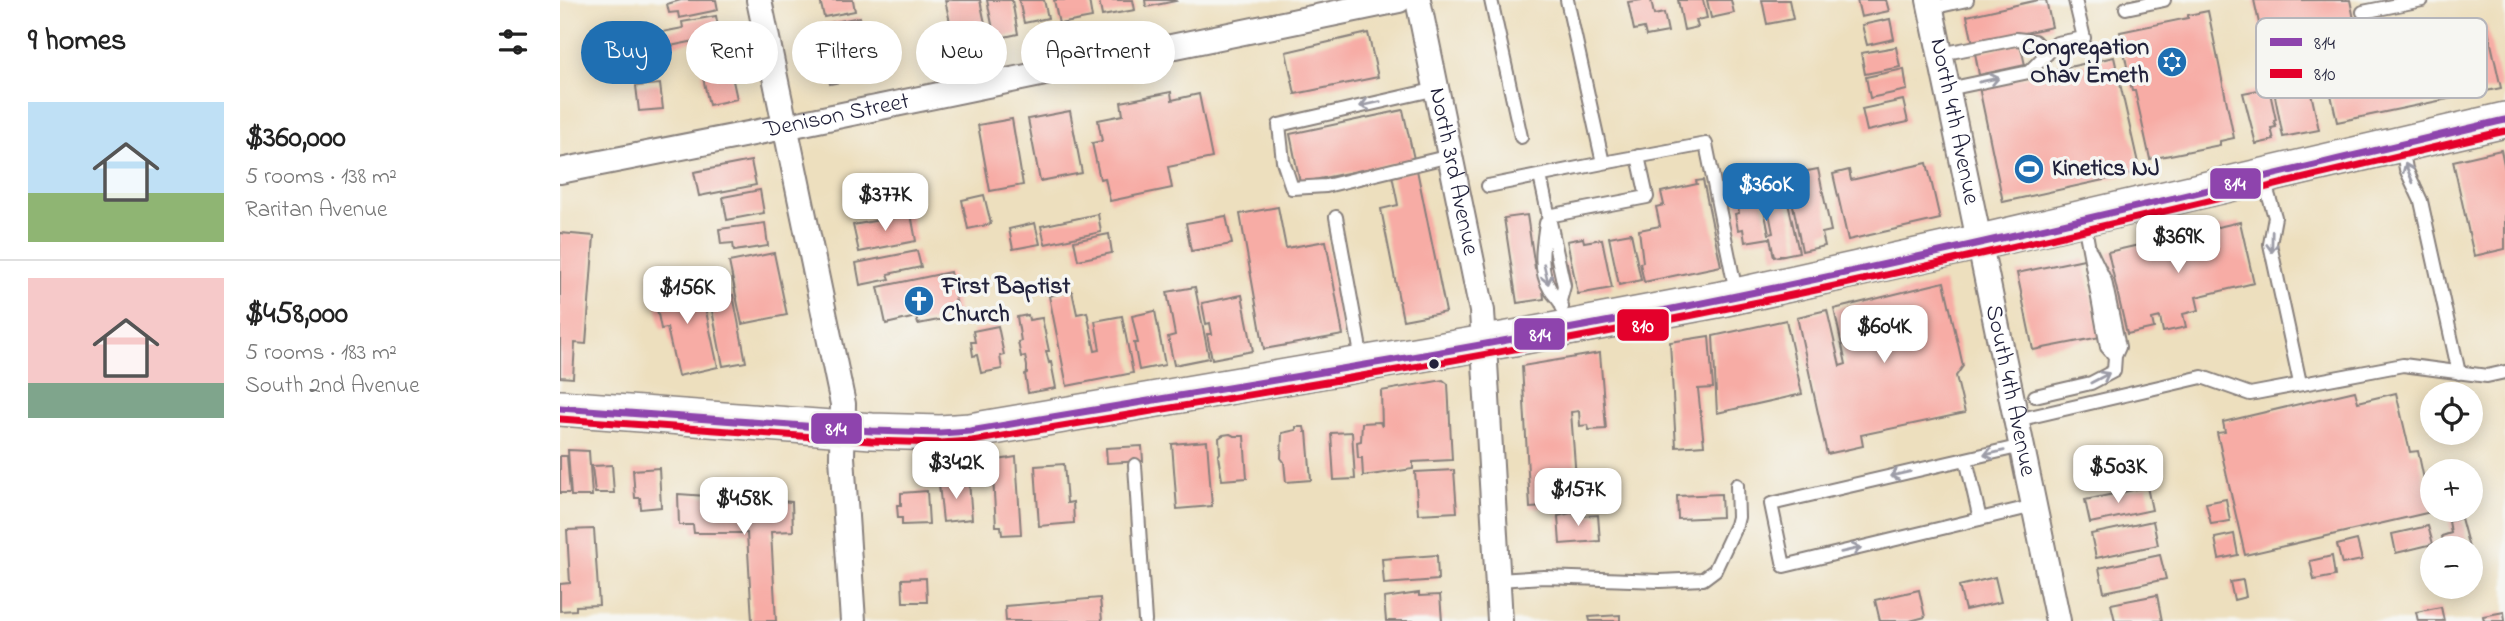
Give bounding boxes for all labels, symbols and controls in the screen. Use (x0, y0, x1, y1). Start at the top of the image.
legend (2256, 18, 2487, 98)
text: 9 homes (28, 20, 126, 64)
chip: Buy (581, 21, 672, 84)
chip: Rent (686, 21, 778, 84)
chip: Filters (792, 21, 902, 84)
chip: New (916, 21, 1007, 84)
chip: Apartment (1021, 21, 1175, 84)
icon: filters (494, 23, 532, 61)
place label: Congregation Ohav Emeth (2022, 31, 2149, 94)
text: 814 (2314, 31, 2335, 58)
street label: North 4th Avenue (1920, 35, 1989, 208)
synagogue icon: Congregation Ohav Emeth (2155, 45, 2189, 79)
text: 810 (2314, 62, 2335, 89)
one-way arrow (1977, 73, 2000, 87)
street label: Denison Street (760, 84, 912, 148)
street label: North 3rd Avenue (1419, 84, 1488, 259)
one-way arrow (1359, 98, 1382, 112)
text: $360,000 (245, 117, 346, 161)
icon: home (84, 130, 168, 214)
sports icon: Kinetics NJ (2012, 152, 2046, 186)
place label: Kinetics NJ (2052, 152, 2160, 187)
text: 5 rooms · 138 m² (245, 161, 397, 194)
one-way arrow (2401, 163, 2414, 185)
pin: $360K (1717, 164, 1815, 223)
line badge: 814 (2209, 167, 2262, 200)
text: $360K (1739, 169, 1793, 202)
text: 814 (2224, 172, 2246, 199)
pin: $377K (836, 174, 934, 233)
text: $377K (858, 179, 912, 212)
text: Raritan Avenue (245, 194, 387, 227)
pin: $369K (2129, 216, 2227, 275)
text: $369K (2152, 221, 2204, 254)
one-way arrow (2266, 230, 2279, 253)
one-way arrow (1539, 262, 1553, 285)
pin: $156K (638, 266, 736, 326)
place label: First Baptist Church (941, 270, 1071, 333)
text: $156K (659, 272, 715, 305)
church icon: First Baptist Church (902, 284, 936, 318)
text: $458,000 (245, 293, 348, 337)
street label: South 4th Avenue (1975, 302, 2045, 480)
icon: home (84, 306, 168, 390)
pin: $604K (1835, 306, 1933, 365)
line badge: 810 (1616, 308, 1670, 342)
text: $604K (1857, 311, 1911, 344)
text: 810 (1631, 314, 1654, 341)
line badge: 814 (1513, 317, 1566, 351)
text: 814 (1529, 323, 1551, 350)
text: 5 rooms · 183 m² (245, 337, 397, 370)
unlabelled marker (1427, 357, 1441, 371)
text: South 2nd Avenue (245, 370, 419, 403)
one-way arrow (2090, 371, 2110, 385)
map controls (2420, 382, 2483, 599)
button: locate (2420, 382, 2483, 445)
line badge: 814 (810, 412, 863, 445)
text: 814 (825, 417, 847, 444)
pin: $342K (907, 442, 1005, 501)
pin: $503K (2069, 446, 2167, 505)
text: $342K (928, 447, 984, 480)
one-way arrow (1983, 447, 2006, 460)
text: $503K (2089, 451, 2147, 484)
button: + (2420, 459, 2483, 522)
pin: $157K (1529, 468, 1627, 528)
one-way arrow (1889, 468, 1912, 482)
text: $157K (1550, 474, 1606, 507)
pin: $458K (695, 477, 793, 537)
text: $458K (716, 483, 772, 516)
button: − (2420, 536, 2483, 599)
one-way arrow (1839, 543, 1862, 556)

